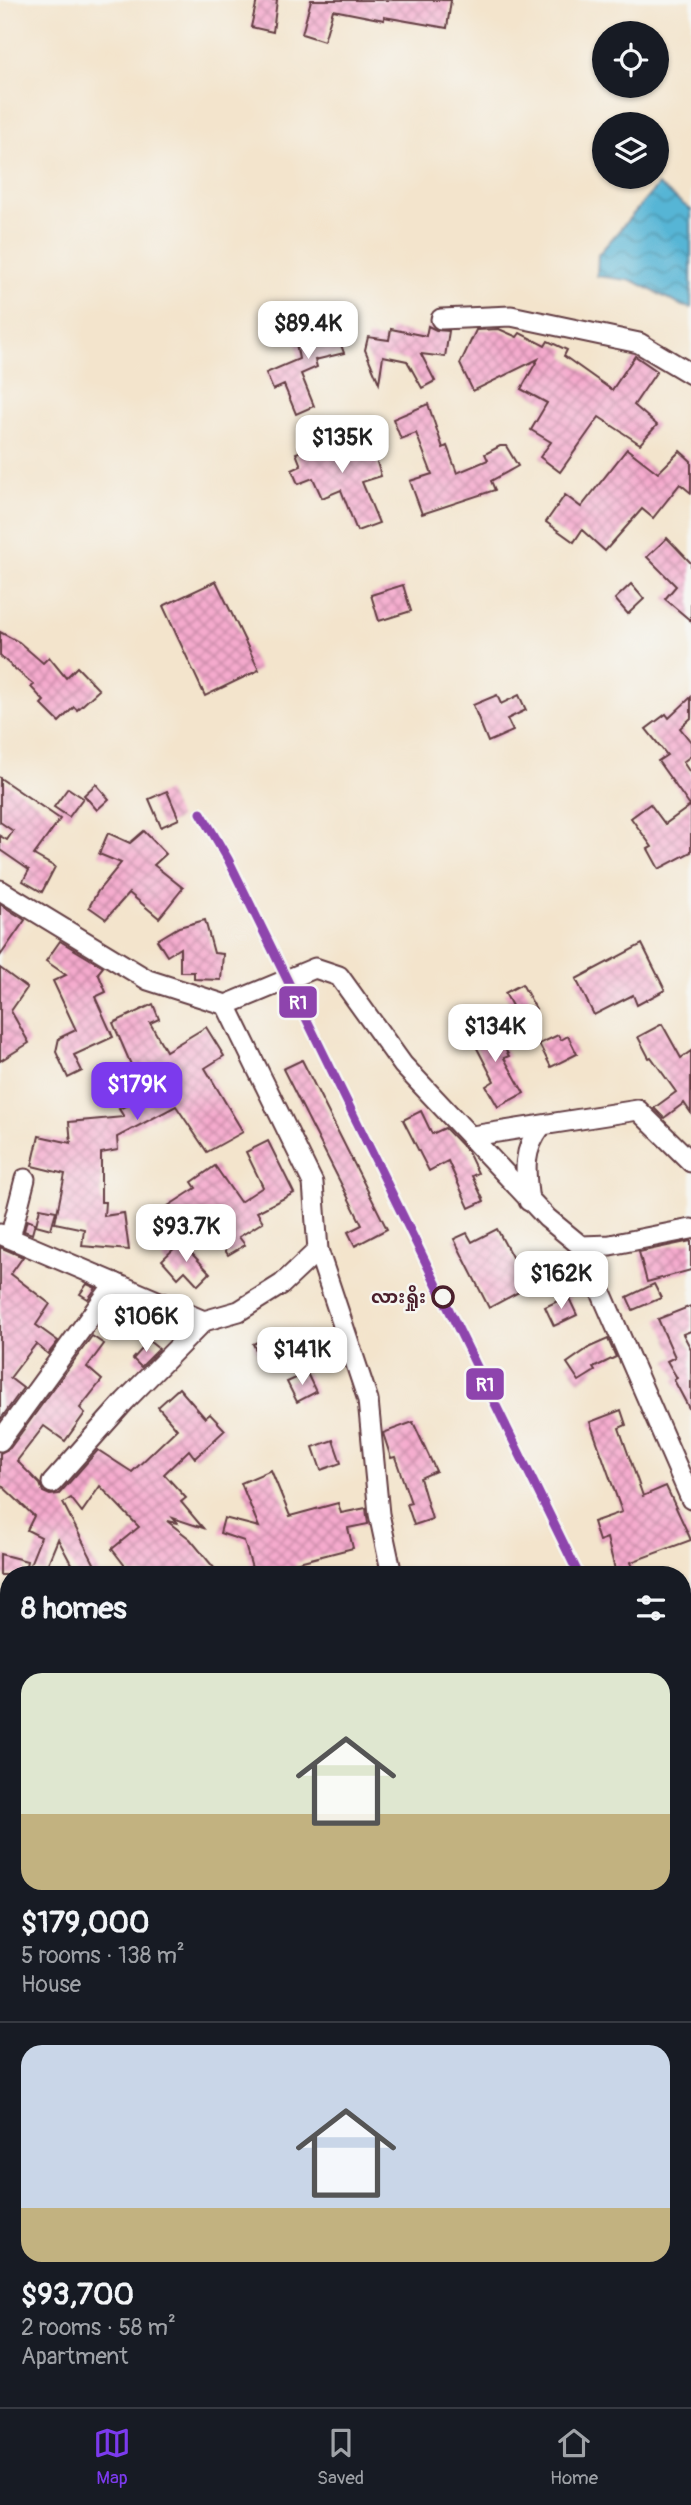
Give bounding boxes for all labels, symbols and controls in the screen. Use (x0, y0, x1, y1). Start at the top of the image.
map controls (592, 21, 669, 189)
button: locate (592, 21, 669, 98)
button: layers (592, 112, 669, 189)
pin: $89.4K (251, 302, 365, 361)
text: $89.4K (274, 309, 342, 338)
pin: $135K (293, 416, 391, 475)
text: $135K (312, 423, 372, 452)
line badge: R1 (278, 985, 318, 1019)
text: R1 (289, 991, 307, 1015)
pin: $134K (446, 1004, 544, 1064)
text: $134K (464, 1012, 526, 1041)
pin: $179K (88, 1062, 186, 1122)
text: $179K (107, 1070, 167, 1099)
pin: $93.7K (129, 1204, 243, 1264)
text: $93.7K (152, 1212, 220, 1241)
pin: $162K (512, 1252, 610, 1311)
text: $162K (530, 1259, 592, 1288)
place label: လားရှိုး (371, 1285, 426, 1311)
marker: လားရှိုး (432, 1286, 454, 1308)
pin: $106K (97, 1294, 195, 1354)
text: $106K (114, 1302, 178, 1331)
pin: $141K (253, 1328, 351, 1387)
text: $141K (273, 1335, 331, 1364)
line badge: R1 (465, 1367, 505, 1401)
text: R1 (476, 1373, 494, 1397)
icon: filters (632, 1589, 670, 1627)
text: 8 homes (21, 1590, 127, 1627)
icon: home (283, 1718, 409, 1844)
text: $179,000 (21, 1904, 149, 1941)
text: 5 rooms · 138 m² (21, 1941, 185, 1970)
text: House (21, 1970, 81, 1999)
icon: home (283, 2090, 409, 2216)
text: $93,700 (21, 2276, 134, 2313)
text: 2 rooms · 58 m² (21, 2313, 176, 2342)
text: Apartment (21, 2342, 128, 2371)
tab: Map (93, 2424, 131, 2490)
tab: Saved (317, 2424, 364, 2490)
tab: Home (550, 2424, 598, 2490)

